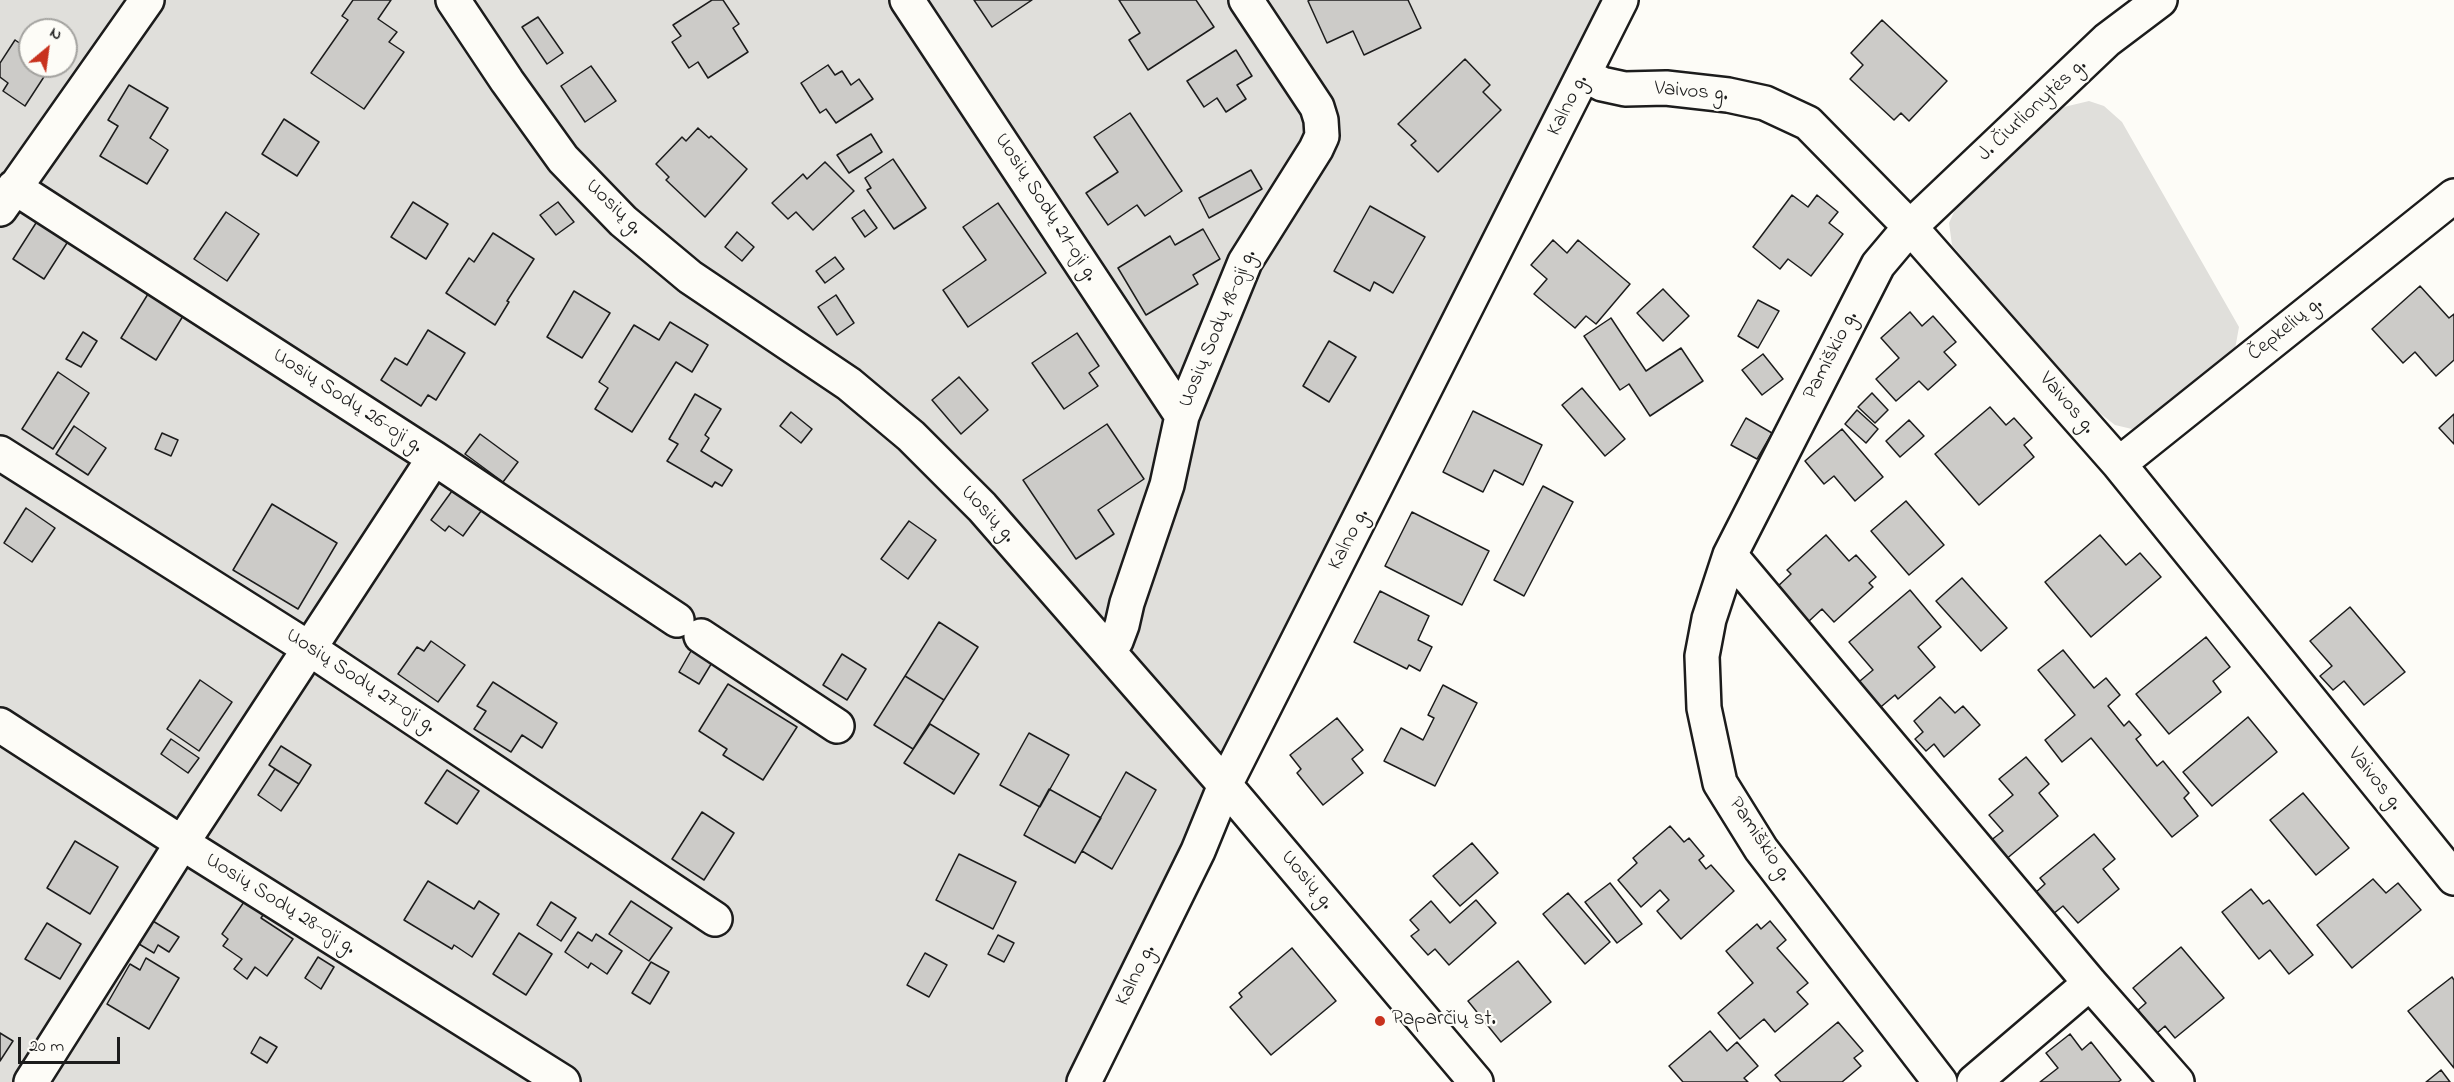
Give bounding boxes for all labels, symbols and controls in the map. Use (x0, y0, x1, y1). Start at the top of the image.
north arrow (18, 18, 78, 78)
text: N (45, 21, 66, 47)
street label: J. Čiurlionytės g. (1973, 54, 2093, 168)
street label: Kalno g. (1543, 71, 1595, 141)
street label: Vaivos g. (1653, 77, 1729, 109)
street label: Uosių Sodų 21-oji g. (988, 129, 1102, 287)
street label: Uosių g. (579, 175, 647, 241)
street label: Uosių Sodų 18-oji g. (1174, 246, 1264, 412)
street label: Čepkelių g. (2244, 292, 2328, 368)
street label: Pamiškio g. (1799, 308, 1865, 404)
street label: Uosių Sodų 26-oji g. (267, 344, 427, 460)
street label: Vaivos g. (2032, 368, 2100, 440)
street label: Uosių g. (954, 481, 1020, 549)
street label: Kalno g. (1324, 505, 1376, 575)
street label: Uosių Sodų 27-oji g. (280, 624, 440, 740)
street label: Vaivos g. (2341, 743, 2407, 817)
street label: Pamiškio g. (1722, 793, 1796, 887)
street label: Uosių g. (1274, 846, 1338, 916)
street label: Uosių Sodų 28-oji g. (200, 848, 360, 962)
street label: Kalno g. (1111, 941, 1163, 1011)
place label: Paparčių st. (1392, 1008, 1496, 1034)
marker: Paparčių st. (1373, 1014, 1387, 1028)
scale bar (21, 1025, 123, 1063)
text: 20 m (29, 1034, 64, 1060)

